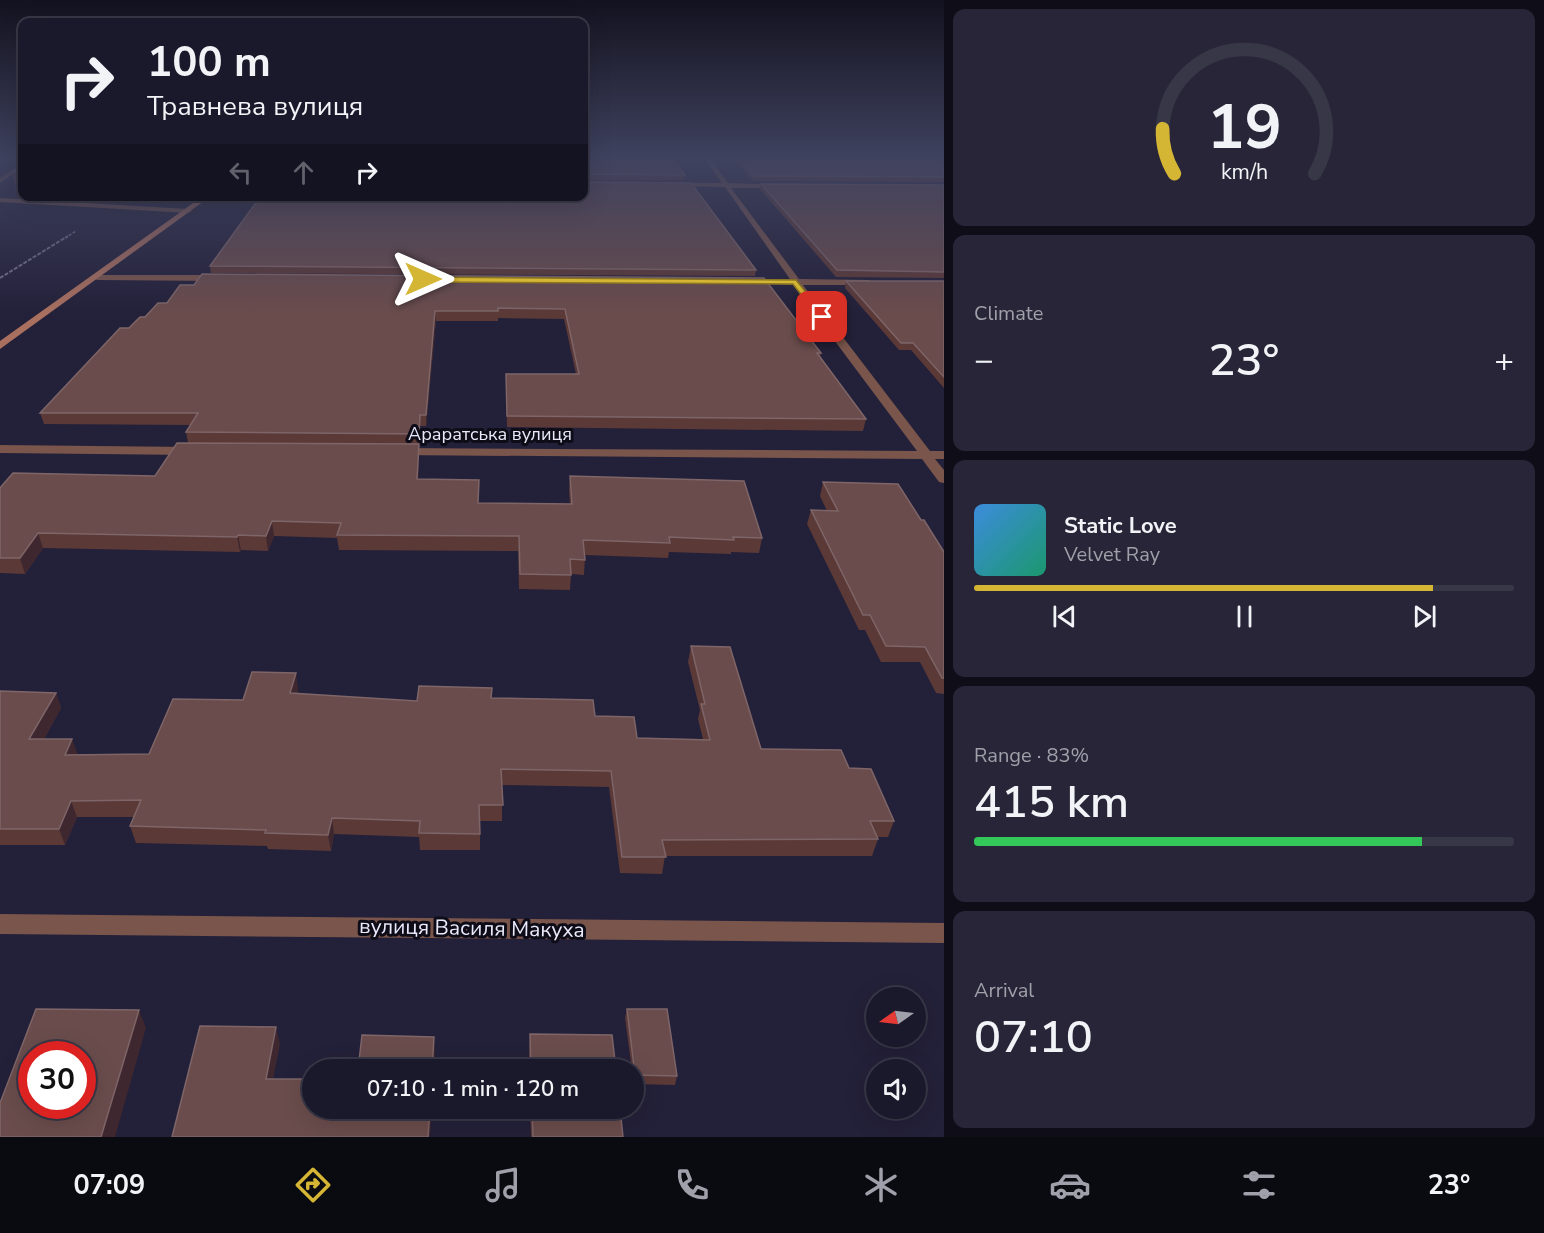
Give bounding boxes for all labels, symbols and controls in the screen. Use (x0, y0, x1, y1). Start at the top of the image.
text: 100 m (147, 34, 271, 91)
icon: right (48, 42, 126, 120)
text: 19 (1207, 85, 1281, 170)
text: Травнева вулиця (147, 88, 363, 125)
icon: left (224, 156, 257, 189)
icon: ahead (287, 156, 320, 189)
icon: right (350, 156, 383, 189)
text: km/h (1220, 158, 1268, 188)
position arrow (391, 247, 455, 311)
pin (796, 291, 847, 342)
icon: arrive (805, 300, 838, 333)
text: Climate (974, 300, 1043, 327)
text: 23° (1209, 330, 1279, 391)
text: − (974, 338, 994, 383)
text: + (1494, 338, 1514, 383)
street label: Араратська вулиця (408, 422, 572, 446)
text: Static Love (1064, 511, 1177, 541)
text: Velvet Ray (1064, 541, 1160, 568)
icon: previous (1048, 600, 1081, 633)
icon: pause (1228, 600, 1261, 633)
icon: next (1408, 600, 1441, 633)
text: Range · 83% (974, 742, 1089, 769)
text: 415 km (974, 772, 1129, 833)
street label: вулиця Василя Макуха (359, 912, 585, 944)
text: Arrival (974, 977, 1034, 1004)
north arrow (866, 987, 926, 1047)
map controls (866, 987, 926, 1119)
text: 07:10 (974, 1007, 1093, 1068)
speed limit sign: 30 (18, 1041, 96, 1119)
button: sound (866, 1059, 926, 1119)
text: 07:10 · 1 min · 120 m (367, 1074, 579, 1104)
icon: directions (292, 1164, 334, 1206)
icon: music (482, 1164, 524, 1206)
icon: phone (671, 1164, 713, 1206)
icon: climate (860, 1164, 902, 1206)
icon: car (1049, 1164, 1091, 1206)
icon: filters (1238, 1164, 1280, 1206)
text: 07:09 (74, 1167, 145, 1204)
text: 23° (1428, 1167, 1470, 1204)

